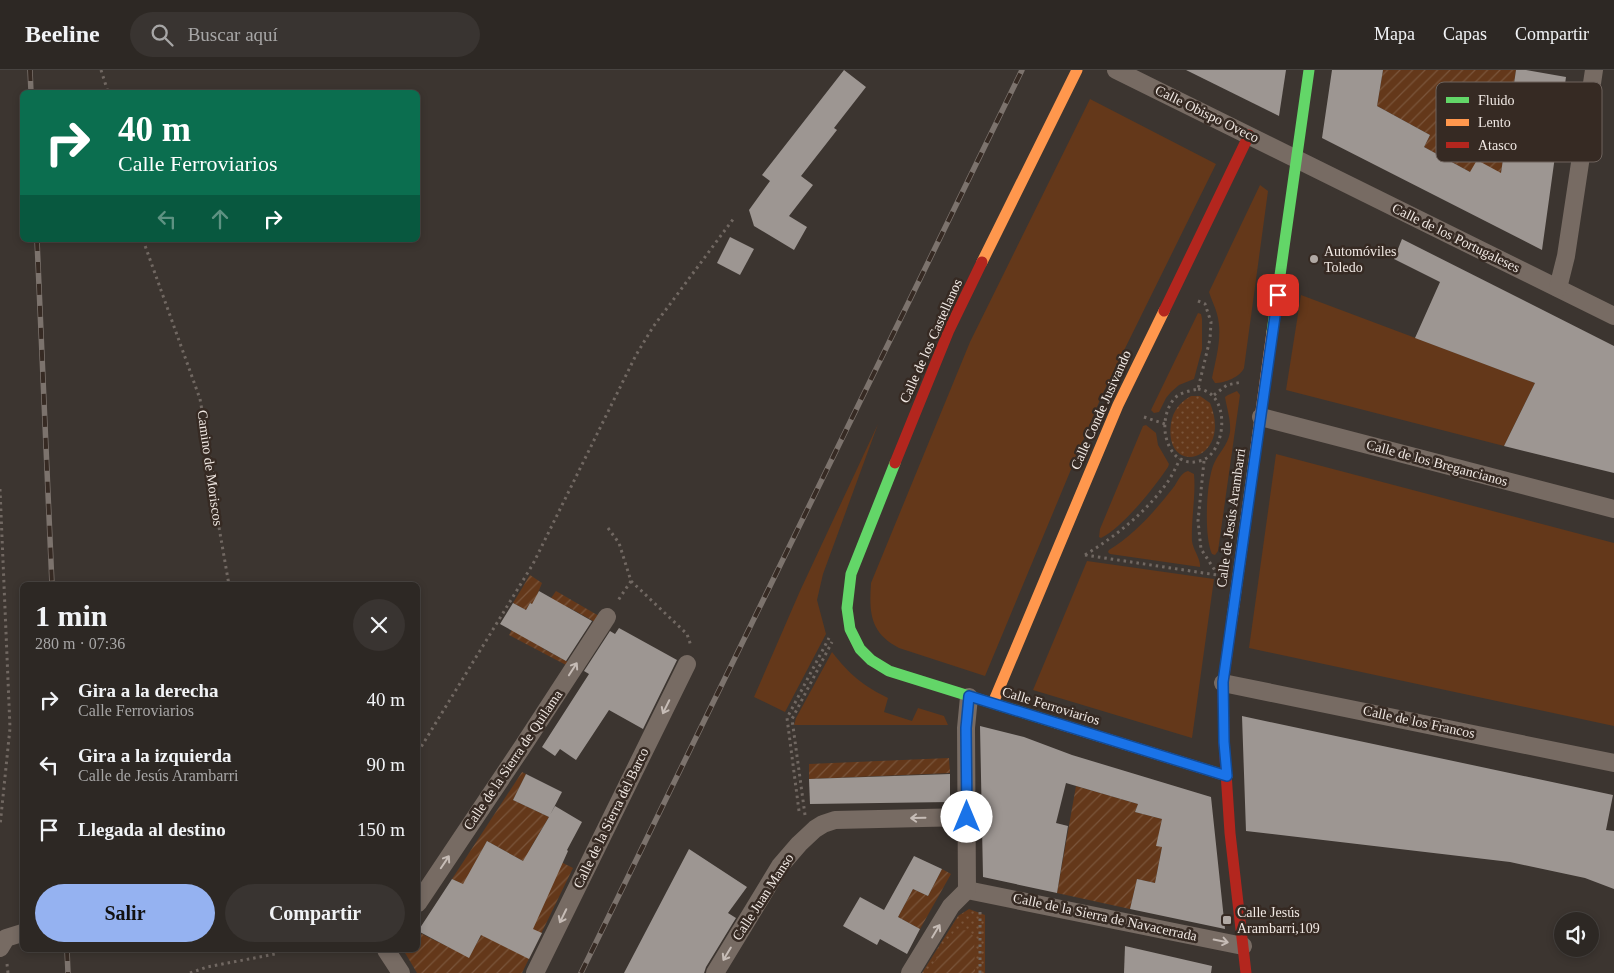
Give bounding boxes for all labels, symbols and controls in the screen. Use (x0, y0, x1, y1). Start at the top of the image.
search box (130, 12, 480, 57)
text: Beeline (25, 21, 100, 47)
icon: search (148, 21, 176, 49)
text: Buscar aquí (188, 24, 278, 45)
text: Mapa (1374, 24, 1415, 44)
text: Capas (1443, 24, 1487, 44)
text: Compartir (1515, 24, 1589, 44)
street label: Calle Obispo Oveco (1153, 82, 1261, 146)
legend (1436, 82, 1602, 162)
text: Fluido (1478, 93, 1515, 108)
icon: right (35, 110, 100, 175)
text: 40 m (118, 110, 191, 149)
text: Lento (1478, 115, 1511, 130)
text: Atasco (1478, 138, 1517, 153)
text: Calle Ferroviarios (118, 151, 277, 176)
street label: Calle de los Portugaleses (1390, 200, 1522, 276)
icon: left (153, 205, 181, 233)
icon: ahead (206, 205, 234, 233)
icon: right (259, 205, 287, 233)
place label: Automóviles Toledo (1324, 244, 1396, 275)
marker: Automóviles Toledo (1308, 253, 1320, 265)
pin (1257, 274, 1299, 316)
street label: Calle de los Castellanos (897, 277, 965, 405)
icon: arrive (1264, 281, 1292, 309)
street label: Calle Conde Jusivando (1068, 348, 1134, 472)
street label: Camino de Moriscos (194, 409, 226, 527)
street label: Calle de los Bregancianos (1365, 437, 1509, 489)
street label: Calle de Jesús Arambarri (1214, 447, 1248, 589)
text: 1 min (35, 599, 108, 632)
button: close (353, 599, 405, 651)
text: 280 m · 07:36 (35, 635, 125, 652)
one-way arrow (568, 662, 578, 676)
text: Gira a la derecha (78, 680, 219, 701)
street label: Calle Ferroviarios (1000, 684, 1102, 728)
icon: right (35, 686, 63, 714)
street label: Calle de la Sierra de Quilama (461, 687, 566, 833)
text: 40 m (366, 689, 405, 710)
one-way arrow (660, 700, 670, 715)
text: Calle Ferroviarios (78, 702, 194, 719)
street label: Calle de los Francos (1362, 703, 1476, 741)
text: Gira a la izquierda (78, 745, 232, 766)
street label: Calle de la Sierra del Barco (570, 745, 652, 891)
icon: left (35, 751, 63, 779)
text: 90 m (366, 754, 405, 775)
text: Calle de Jesús Arambarri (78, 767, 238, 784)
position arrow (940, 790, 992, 842)
one-way arrow (910, 814, 926, 823)
icon: arrive (35, 816, 63, 844)
text: Llegada al destino (78, 819, 226, 840)
text: 150 m (357, 819, 405, 840)
street label: Calle Juan Manso (729, 851, 797, 943)
one-way arrow (440, 856, 450, 870)
button: Salir (35, 884, 215, 942)
button: Compartir (225, 884, 405, 942)
street label: Calle de la Sierra de Navacerrada (1012, 890, 1199, 944)
place label: Calle Jesús Arambarri,109 (1237, 905, 1320, 936)
one-way arrow (558, 908, 567, 923)
map controls (1554, 912, 1599, 957)
button: sound (1554, 912, 1599, 957)
marker: Calle Jesús Arambarri,109 (1221, 914, 1233, 926)
one-way arrow (931, 925, 941, 939)
one-way arrow (1212, 937, 1228, 946)
one-way arrow (722, 946, 732, 960)

